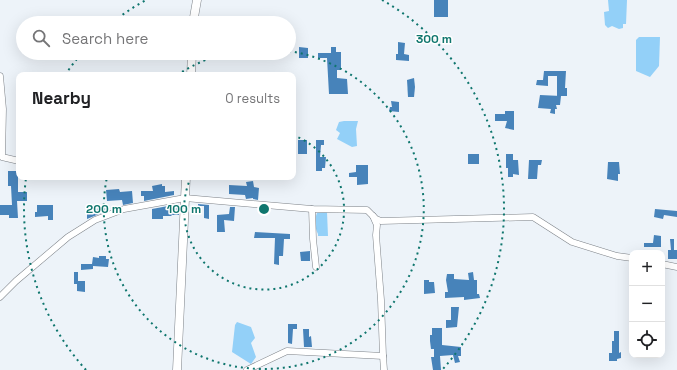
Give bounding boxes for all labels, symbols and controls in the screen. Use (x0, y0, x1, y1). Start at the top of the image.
search box (16, 16, 296, 60)
icon: search (30, 27, 52, 49)
text: Search here (62, 29, 148, 48)
text: 300 m (416, 31, 452, 47)
text: Nearby (32, 87, 91, 109)
text: 0 results (225, 90, 280, 107)
text: 200 m (86, 201, 122, 217)
text: 100 m (167, 201, 201, 217)
centre of rings (257, 202, 271, 216)
map controls (629, 250, 665, 358)
button: + (629, 250, 665, 286)
button: − (629, 286, 665, 322)
button: locate (629, 322, 665, 358)

